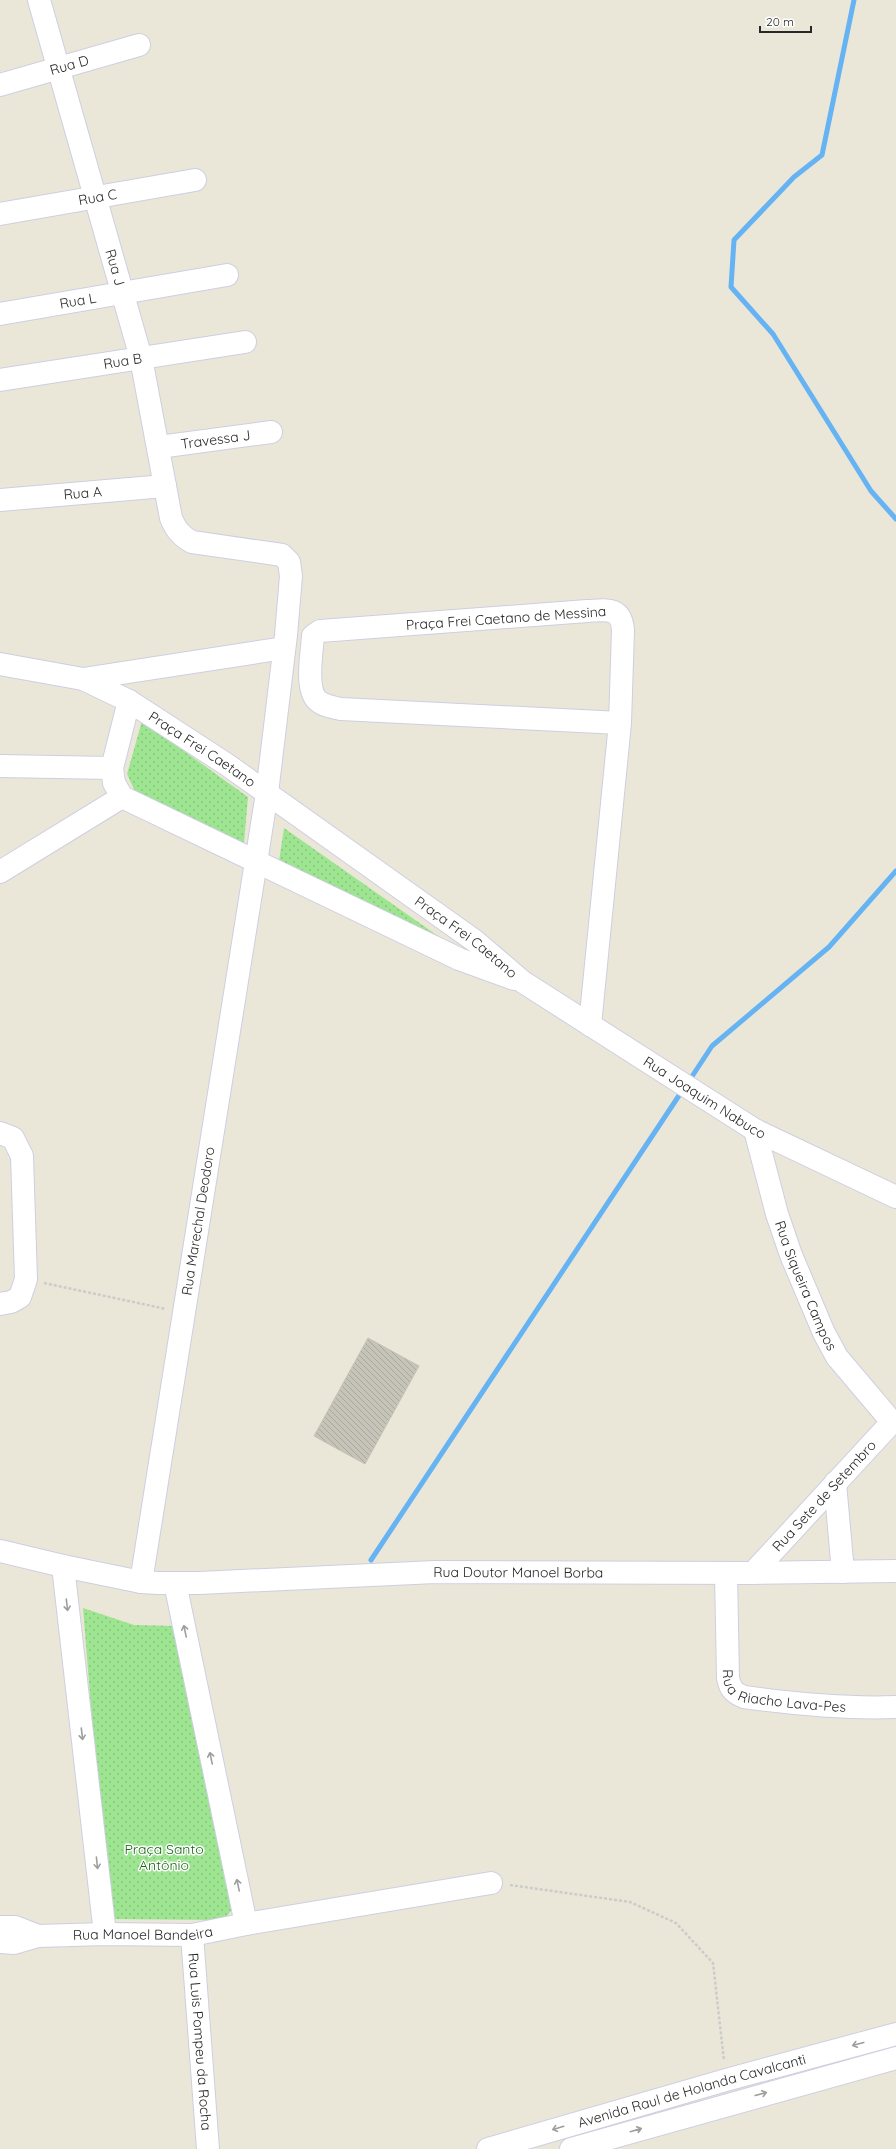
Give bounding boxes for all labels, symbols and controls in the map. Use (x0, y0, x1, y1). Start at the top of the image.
scale bar (760, 8, 811, 34)
text: 20 m (766, 14, 794, 29)
street label: Rua D (48, 51, 91, 79)
street label: Rua C (77, 185, 118, 209)
street label: Rua J (101, 247, 129, 288)
street label: Rua L (58, 289, 98, 313)
street label: Rua B (102, 349, 143, 373)
street label: Travessa J (180, 426, 251, 453)
street label: Rua A (63, 482, 103, 504)
street label: Praça Frei Caetano de Messina (405, 602, 607, 634)
street label: Praça Frei Caetano (145, 707, 259, 791)
street label: Praça Frei Caetano (411, 892, 521, 982)
street label: Rua Joaquim Nabuco (640, 1052, 769, 1143)
street label: Rua Marechal Deodoro (177, 1145, 219, 1297)
street label: Rua Siqueira Campos (771, 1218, 841, 1354)
street label: Rua Sete de Setembro (768, 1436, 880, 1555)
street label: Rua Doutor Manoel Borba (433, 1563, 603, 1582)
one-way arrow (63, 1598, 71, 1611)
one-way arrow (180, 1625, 188, 1638)
street label: Rua Riacho Lava-Pes (719, 1669, 846, 1716)
one-way arrow (78, 1727, 86, 1740)
one-way arrow (207, 1752, 215, 1765)
park label: Praça Santo Antônio (124, 1840, 204, 1874)
one-way arrow (93, 1856, 101, 1869)
one-way arrow (233, 1879, 241, 1892)
street label: Rua Manoel Bandeira (73, 1922, 214, 1945)
street label: Rua Luis Pompeu da Rocha (184, 1952, 216, 2131)
one-way arrow (852, 2041, 865, 2048)
street label: Avenida Raul de Holanda Cavalcanti (576, 2050, 808, 2131)
one-way arrow (754, 2090, 767, 2098)
one-way arrow (552, 2125, 565, 2132)
one-way arrow (629, 2126, 642, 2133)

